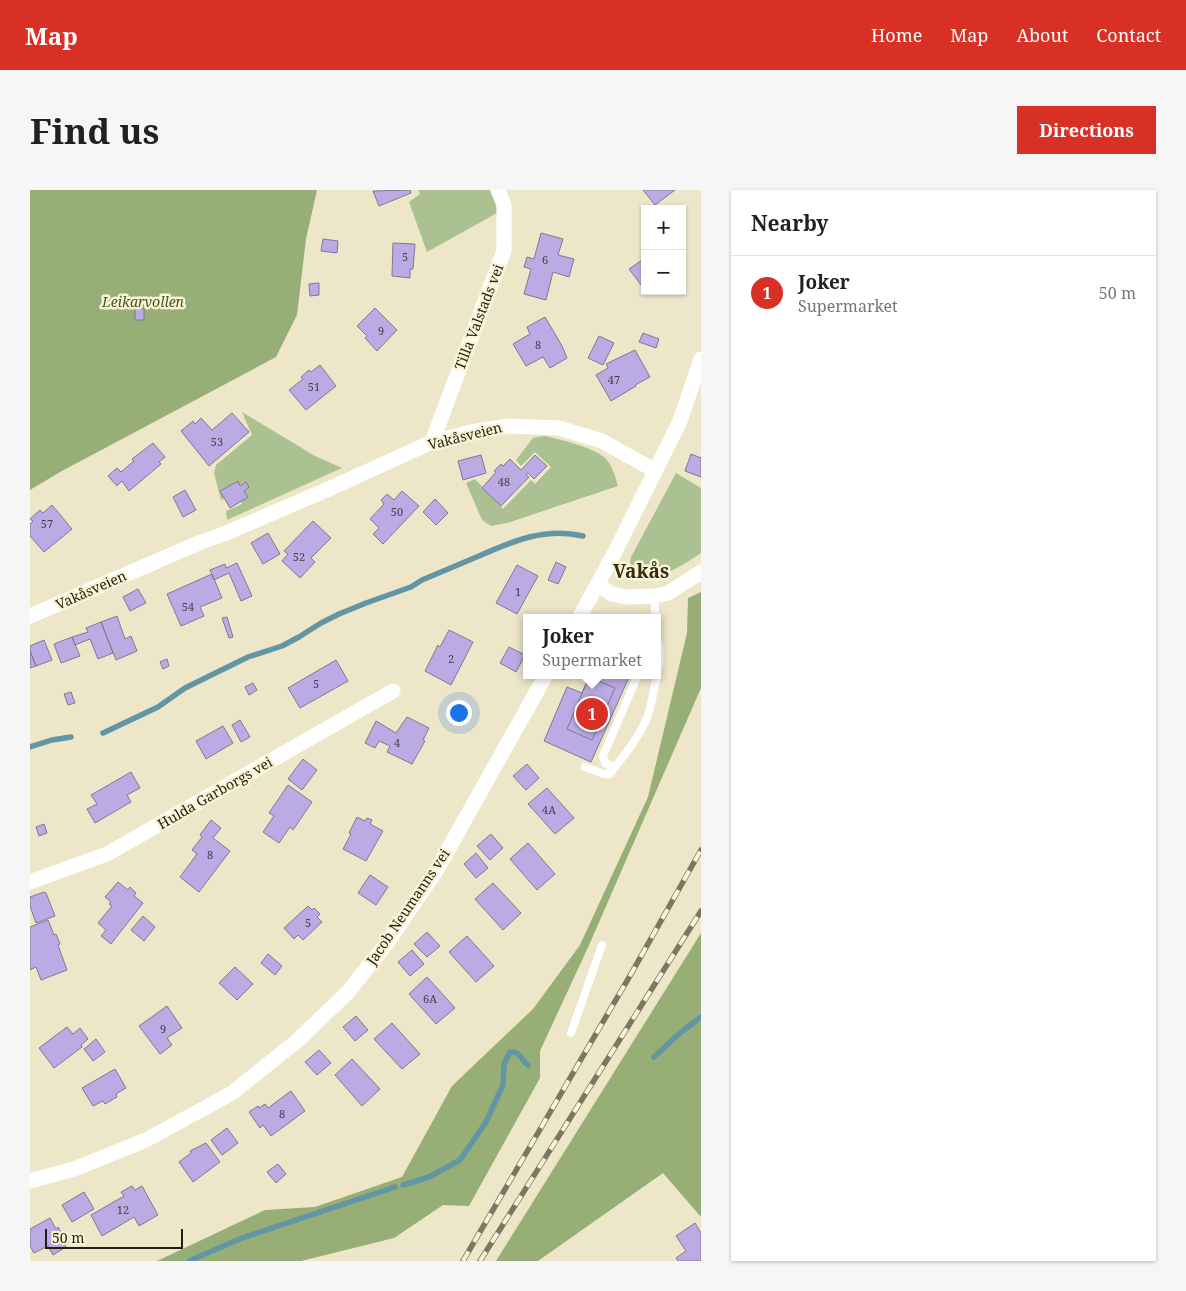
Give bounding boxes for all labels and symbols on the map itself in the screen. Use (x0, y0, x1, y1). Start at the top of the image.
house number: 5 (402, 249, 408, 264)
house number: 6 (542, 252, 548, 267)
street label: Tilla Valstads vei (450, 261, 508, 372)
park label: Leikarvollen (101, 292, 185, 311)
house number: 9 (378, 323, 384, 338)
house number: 8 (535, 337, 541, 352)
house number: 47 (608, 372, 620, 387)
house number: 51 (308, 379, 320, 394)
street label: Vakåsveien (426, 417, 504, 454)
house number: 53 (211, 434, 223, 449)
house number: 48 (498, 474, 510, 489)
house number: 50 (391, 504, 403, 519)
house number: 57 (41, 516, 53, 531)
house number: 52 (293, 549, 305, 564)
district label: Vakås (613, 558, 669, 584)
street label: Vakåsveien (52, 566, 129, 614)
house number: 1 (515, 584, 521, 599)
house number: 54 (182, 599, 194, 614)
house number: 2 (448, 651, 454, 666)
house number: 5 (313, 676, 319, 691)
pin: 1 (576, 695, 608, 733)
your location (446, 700, 472, 726)
house number: 4 (394, 735, 400, 750)
street label: Hulda Garborgs vei (154, 752, 276, 833)
house number: 4A (542, 802, 556, 817)
street label: Jacob Neumanns vei (361, 844, 454, 969)
house number: 8 (207, 847, 213, 862)
house number: 5 (305, 915, 311, 930)
house number: 6A (423, 991, 437, 1006)
house number: 9 (160, 1021, 166, 1036)
house number: 8 (279, 1106, 285, 1121)
house number: 12 (117, 1202, 129, 1217)
scale bar (45, 1226, 182, 1249)

